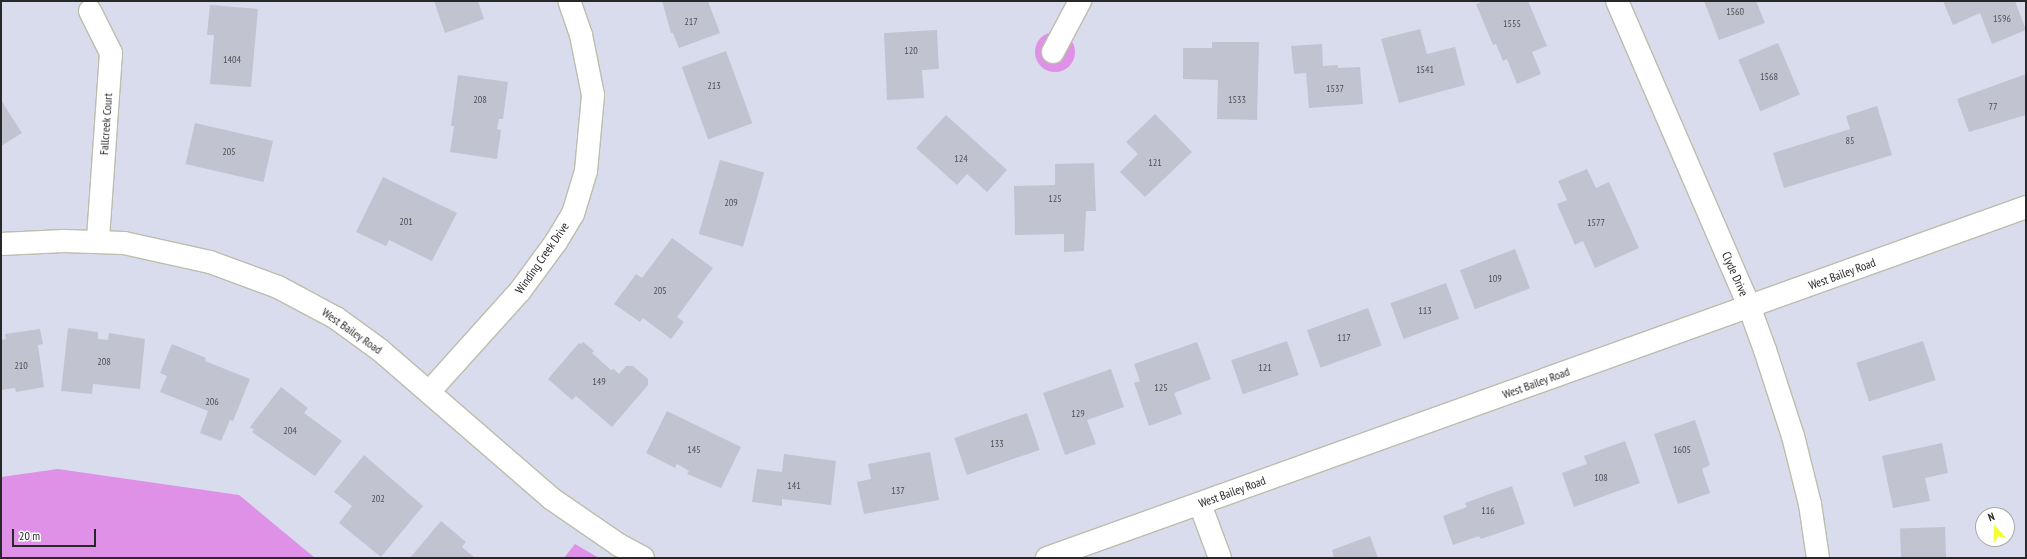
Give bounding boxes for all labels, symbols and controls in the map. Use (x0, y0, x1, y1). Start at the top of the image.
house number: 1560 (1726, 6, 1744, 18)
house number: 1596 (1993, 13, 2011, 25)
house number: 217 (684, 16, 698, 28)
house number: 1555 (1503, 18, 1521, 30)
house number: 120 (904, 45, 918, 57)
house number: 1404 (223, 54, 241, 66)
house number: 1541 (1416, 64, 1434, 76)
house number: 1568 (1760, 71, 1778, 83)
house number: 213 (707, 80, 721, 92)
house number: 1537 (1326, 83, 1344, 95)
street label: Fallcreek Court (97, 92, 115, 156)
house number: 208 (473, 94, 487, 106)
house number: 1533 (1228, 94, 1246, 106)
house number: 77 (1989, 101, 1997, 113)
house number: 85 (1846, 135, 1854, 147)
house number: 205 (222, 146, 236, 158)
house number: 124 (954, 153, 968, 165)
house number: 121 (1148, 157, 1162, 169)
house number: 125 (1048, 193, 1062, 205)
house number: 209 (724, 197, 738, 209)
house number: 201 (399, 216, 413, 228)
house number: 1577 (1587, 217, 1605, 229)
street label: Winding Creek Drive (512, 219, 572, 297)
street label: Clyde Drive (1719, 249, 1751, 299)
street label: West Bailey Road (1806, 255, 1878, 293)
house number: 109 (1488, 273, 1502, 285)
house number: 205 (653, 285, 667, 297)
street label: West Bailey Road (319, 305, 385, 357)
house number: 113 (1418, 305, 1432, 317)
house number: 117 (1337, 332, 1351, 344)
house number: 208 (97, 356, 111, 368)
house number: 210 (14, 360, 28, 372)
house number: 121 (1258, 362, 1272, 374)
street label: West Bailey Road (1500, 364, 1572, 402)
house number: 149 (592, 376, 606, 388)
house number: 125 (1154, 382, 1168, 394)
house number: 206 (205, 396, 219, 408)
house number: 129 (1071, 408, 1085, 420)
house number: 204 (283, 425, 297, 437)
house number: 133 (990, 438, 1004, 450)
house number: 145 (687, 444, 701, 456)
house number: 1605 (1673, 444, 1691, 456)
house number: 108 (1594, 472, 1608, 484)
street label: West Bailey Road (1196, 473, 1268, 511)
house number: 141 (787, 480, 801, 492)
house number: 137 (891, 485, 905, 497)
house number: 202 (371, 493, 385, 505)
house number: 116 (1481, 505, 1495, 517)
north arrow (1975, 507, 2015, 547)
text: N (1986, 509, 1996, 524)
scale bar (14, 521, 98, 547)
text: 20 m (19, 528, 40, 543)

